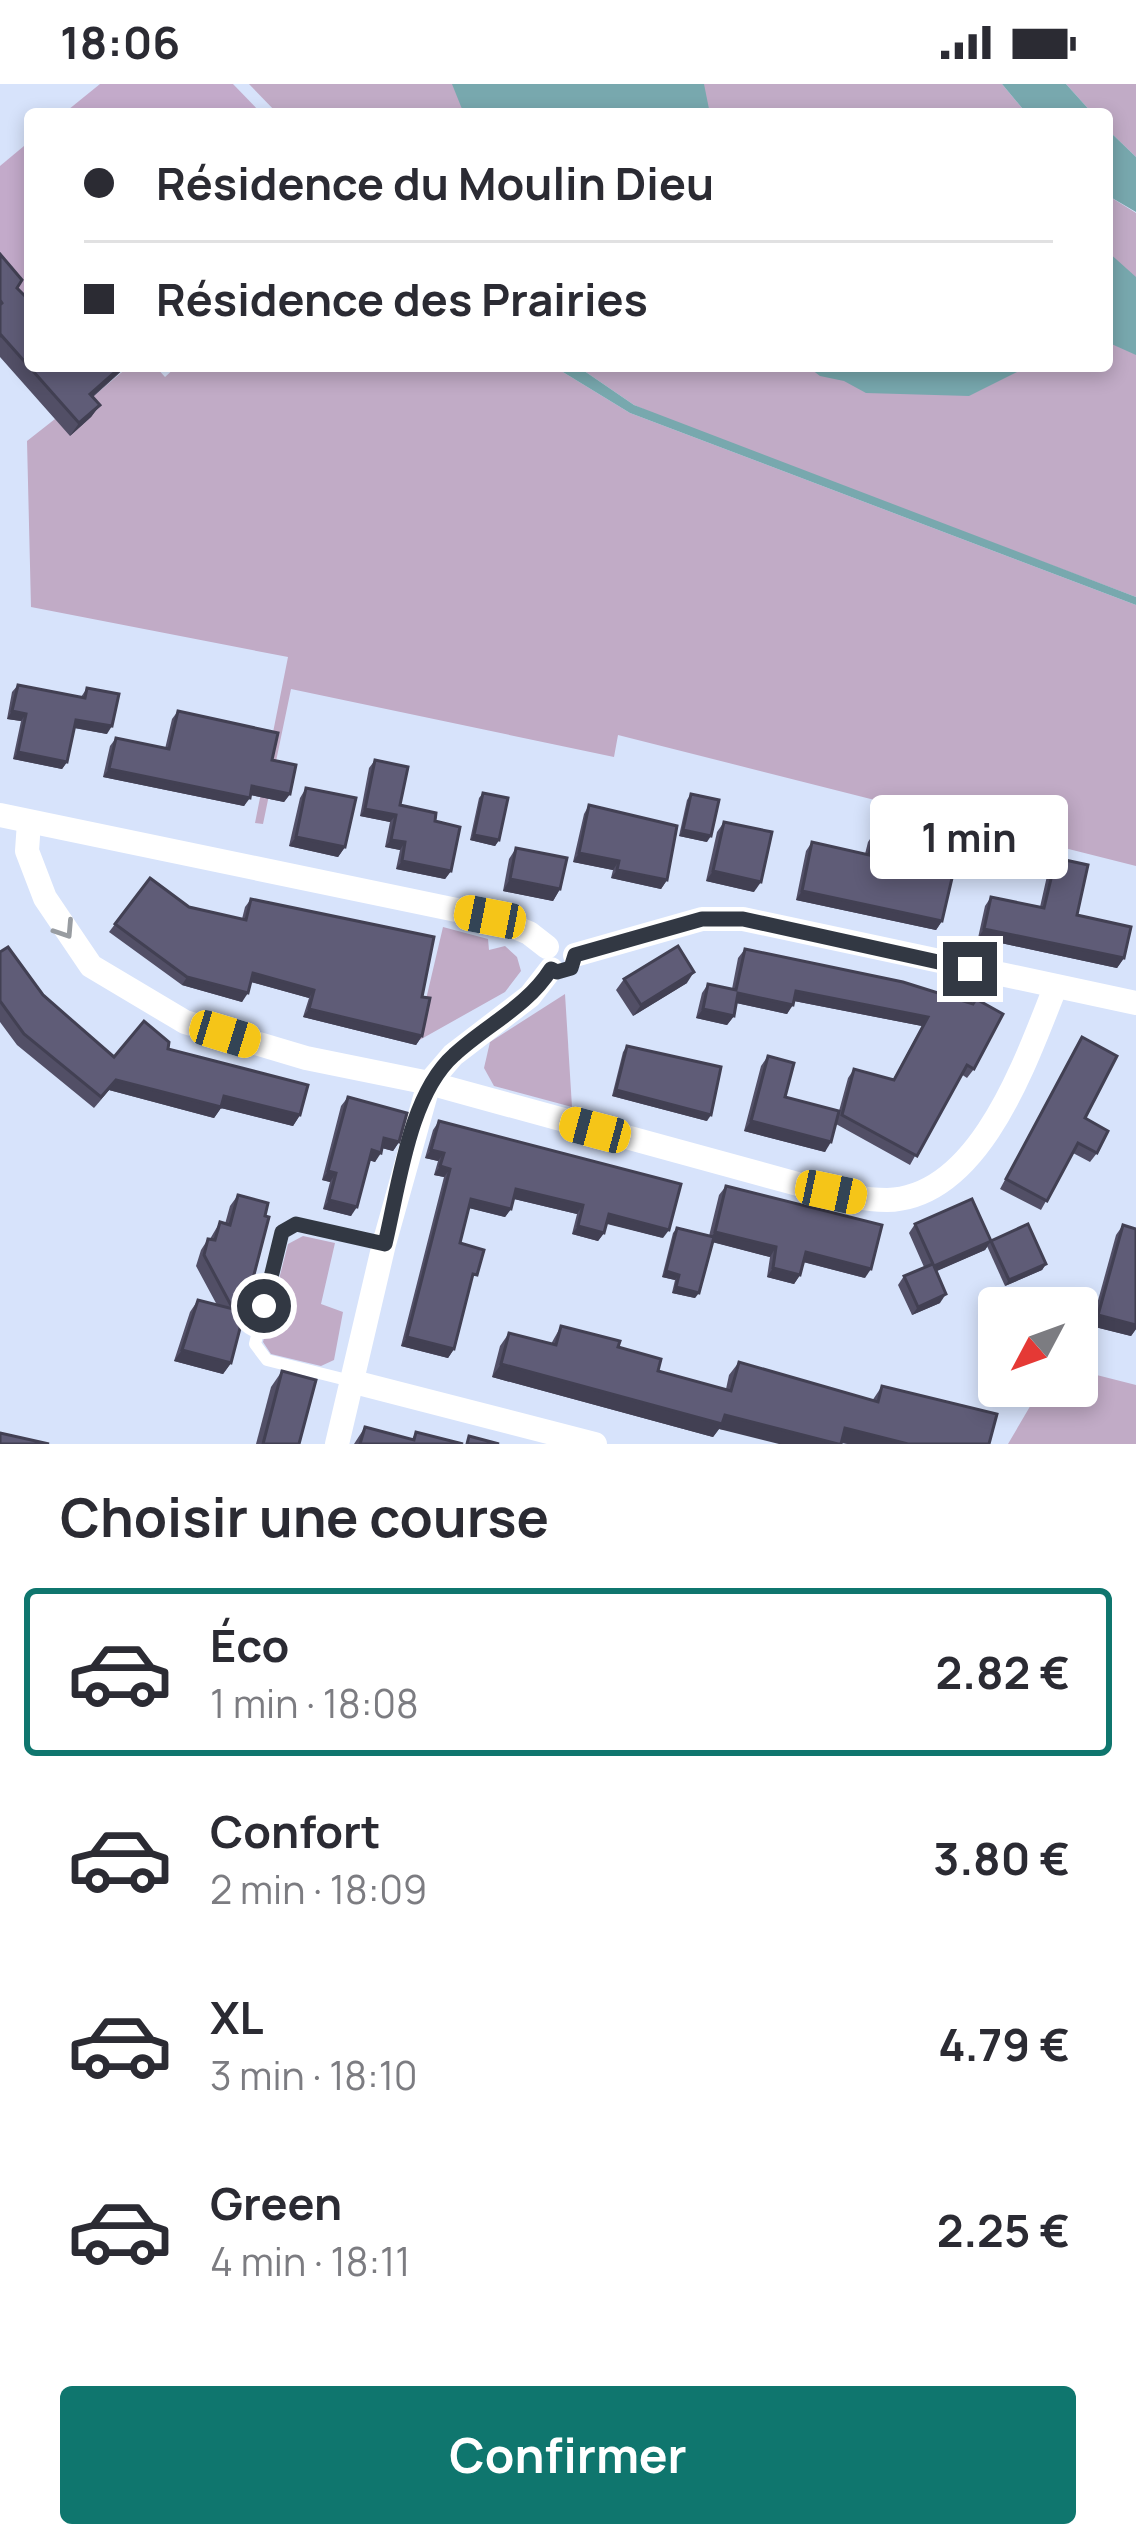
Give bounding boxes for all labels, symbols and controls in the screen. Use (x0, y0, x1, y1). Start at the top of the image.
text: 18:06 (60, 11, 180, 73)
text: Résidence du Moulin Dieu (156, 152, 714, 214)
text: Résidence des Prairies (156, 268, 648, 330)
callout: 1 min (871, 795, 1069, 879)
text: 1 min (921, 810, 1017, 864)
car (451, 892, 529, 942)
one-way arrow (51, 916, 73, 938)
route end (943, 942, 997, 996)
car (185, 1006, 265, 1062)
car (556, 1103, 634, 1157)
car (792, 1167, 870, 1217)
route start (237, 1279, 291, 1333)
north arrow (978, 1287, 1098, 1407)
map controls (978, 1287, 1098, 1407)
text: Choisir une course (60, 1479, 549, 1553)
text: Éco (210, 1614, 289, 1676)
icon: car (66, 1618, 174, 1726)
text: 2.82 € (935, 1641, 1070, 1703)
text: 1 min · 18:08 (210, 1676, 419, 1730)
text: Confort (210, 1800, 381, 1862)
icon: car (66, 1804, 174, 1912)
text: 3.80 € (933, 1827, 1070, 1889)
text: 2 min · 18:09 (210, 1862, 427, 1916)
text: XL (210, 1986, 264, 2048)
icon: car (66, 1990, 174, 2098)
text: 4.79 € (938, 2013, 1070, 2075)
text: 3 min · 18:10 (210, 2048, 418, 2102)
text: Green (210, 2172, 342, 2234)
icon: car (66, 2176, 174, 2284)
text: 2.25 € (937, 2199, 1070, 2261)
text: 4 min · 18:11 (210, 2234, 411, 2288)
button: Confirmer (60, 2386, 1076, 2524)

